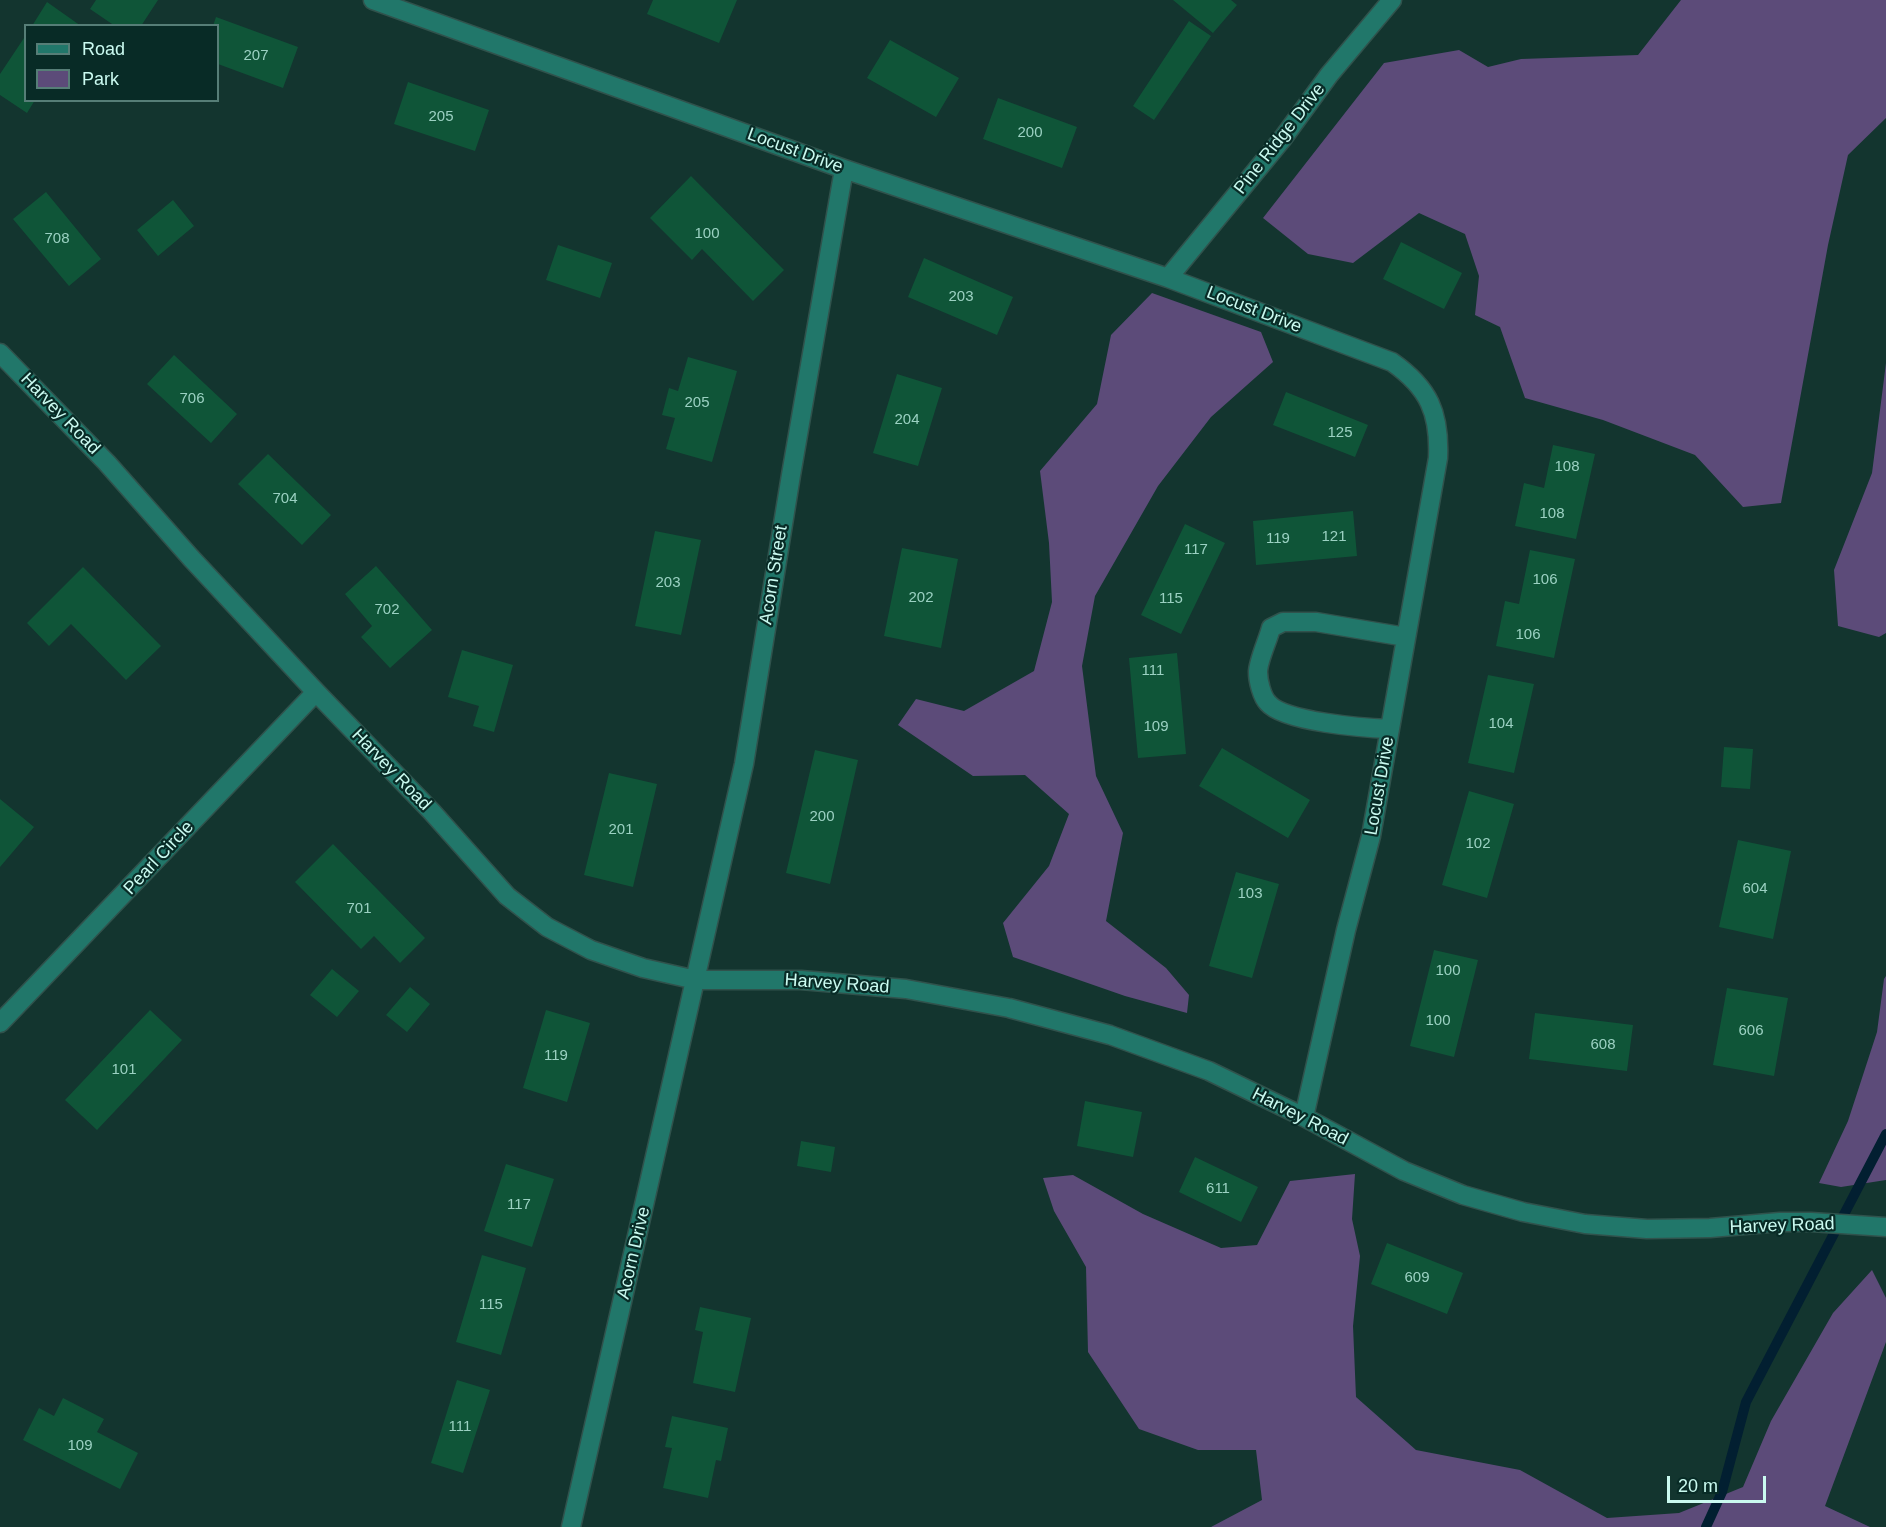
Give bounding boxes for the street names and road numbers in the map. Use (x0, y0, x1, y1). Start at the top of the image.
street label: Pine Ridge Drive (1230, 79, 1330, 199)
street label: Locust Drive (744, 124, 846, 178)
street label: Locust Drive (1203, 282, 1305, 338)
street label: Harvey Road (16, 369, 104, 459)
street label: Acorn Street (756, 524, 792, 626)
street label: Harvey Road (347, 725, 435, 815)
street label: Locust Drive (1361, 735, 1399, 837)
street label: Pearl Circle (119, 817, 199, 899)
street label: Harvey Road (784, 970, 890, 998)
street label: Harvey Road (1248, 1084, 1352, 1150)
street label: Acorn Drive (613, 1205, 655, 1301)
street label: Harvey Road (1729, 1213, 1835, 1239)

